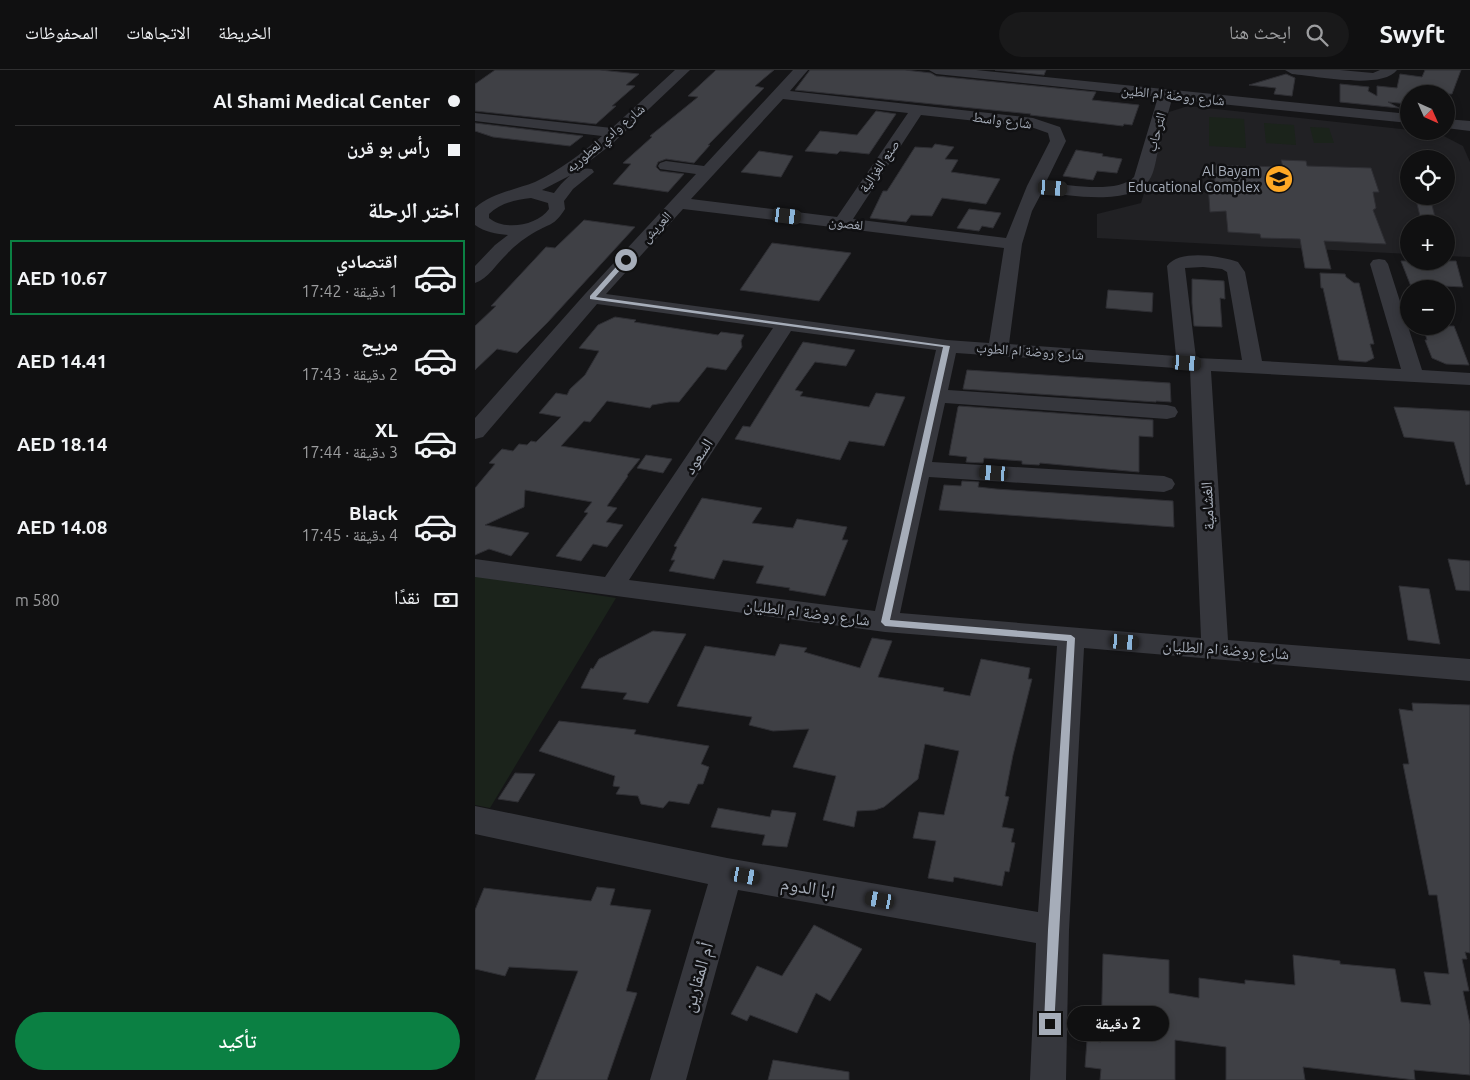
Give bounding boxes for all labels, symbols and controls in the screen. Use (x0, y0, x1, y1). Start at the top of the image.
search box (999, 12, 1349, 57)
text: ابحث هنا (1229, 21, 1291, 43)
icon: search (1303, 21, 1331, 49)
text: Swyft (1379, 21, 1445, 48)
text: المحفوظات (25, 22, 98, 42)
text: الاتجاهات (126, 22, 190, 42)
text: الخريطة (218, 22, 271, 42)
street label: شارع روضة ام الطين (1120, 82, 1226, 110)
north arrow (1400, 85, 1455, 140)
map controls (1400, 85, 1455, 335)
text: Al Shami Medical Center (213, 90, 430, 112)
street label: شارع وادي لعطوريه (562, 100, 650, 178)
street label: شارع واسط (971, 108, 1033, 134)
street label: الترحاب (1143, 110, 1170, 154)
text: رأس بو قرن (347, 136, 430, 158)
street label: صنع الغزالية (855, 136, 904, 197)
button: locate (1400, 150, 1455, 205)
place label: Al Bayam Educational Complex (1128, 163, 1260, 195)
school or university icon: Al Bayam Educational Complex (1264, 164, 1294, 194)
car (1037, 179, 1068, 197)
text: اختر الرحلة (368, 197, 460, 222)
car (771, 207, 802, 225)
street label: العريش (638, 208, 675, 247)
street label: لغصون (828, 213, 864, 234)
button: + (1400, 215, 1455, 270)
route start (615, 249, 637, 271)
text: اقتصادي (336, 250, 398, 272)
icon: car (413, 255, 458, 300)
text: AED 10.67 (17, 267, 108, 289)
button: − (1400, 280, 1455, 335)
text: 1 دقيقة · 17:42 (301, 282, 398, 300)
text: مريح (361, 333, 398, 355)
icon: car (413, 338, 458, 383)
street label: شارع روضة ام الطوب (975, 339, 1085, 365)
text: AED 14.41 (17, 350, 108, 372)
car (1171, 354, 1202, 372)
text: 2 دقيقة · 17:43 (301, 365, 398, 383)
text: XL (375, 419, 398, 441)
icon: car (413, 421, 458, 466)
text: AED 18.14 (17, 433, 108, 455)
street label: السعود (680, 435, 717, 478)
text: 3 دقيقة · 17:44 (301, 443, 398, 461)
car (978, 464, 1009, 482)
street label: الغشامية (1197, 481, 1218, 531)
text: Black (349, 502, 398, 524)
icon: car (413, 504, 458, 549)
text: AED 14.08 (17, 516, 108, 538)
text: 4 دقيقة · 17:45 (301, 526, 398, 544)
text: نقدًا (394, 586, 420, 608)
icon: cash (432, 586, 460, 614)
text: 580 m (15, 591, 60, 609)
street label: شارع روضة ام الطليان (743, 595, 871, 631)
car (1109, 633, 1140, 651)
street label: شارع روضة ام الطليان (1162, 636, 1290, 664)
car (729, 866, 762, 886)
street label: ابا الدوم (779, 871, 837, 906)
car (863, 890, 896, 910)
street label: أم المقارين (677, 940, 720, 1015)
callout: 2 دقيقة (1067, 1006, 1170, 1042)
button: تأكيد (15, 1012, 460, 1070)
route end (1039, 1013, 1061, 1035)
text: 2 دقيقة (1095, 1014, 1141, 1032)

